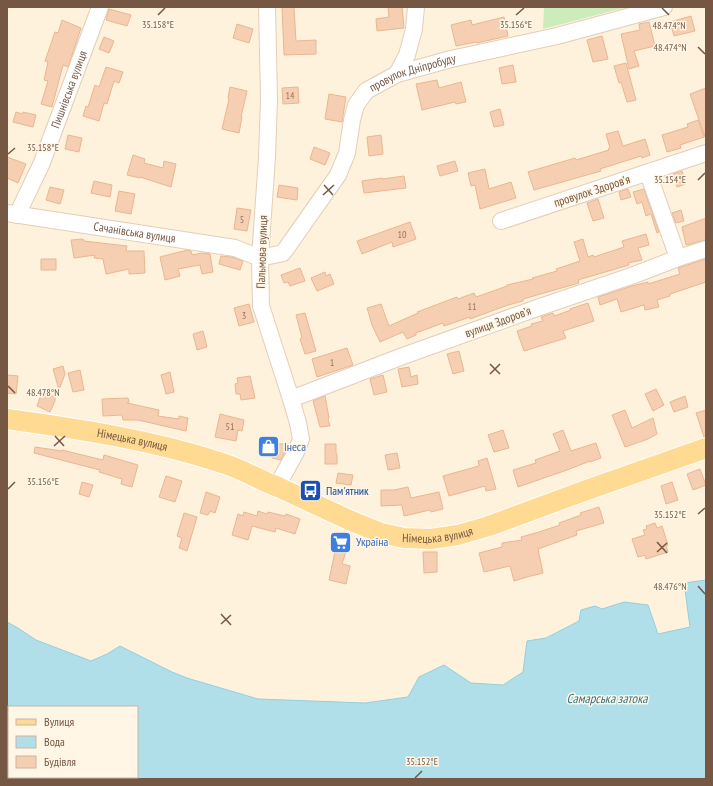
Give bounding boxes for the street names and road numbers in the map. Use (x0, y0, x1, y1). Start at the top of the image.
street label: Пишнівська вулиця (47, 48, 90, 130)
street label: провулок Дніпробуду (367, 50, 458, 95)
street label: провулок Здоровʼя (552, 171, 632, 210)
street label: Пальмова вулиця (253, 215, 270, 289)
street label: Сачанівська вулиця (93, 218, 177, 246)
street label: вулиця Здоровʼя (463, 303, 533, 340)
street label: Німецька вулиця (96, 425, 169, 454)
street label: Німецька вулиця (402, 523, 475, 546)

